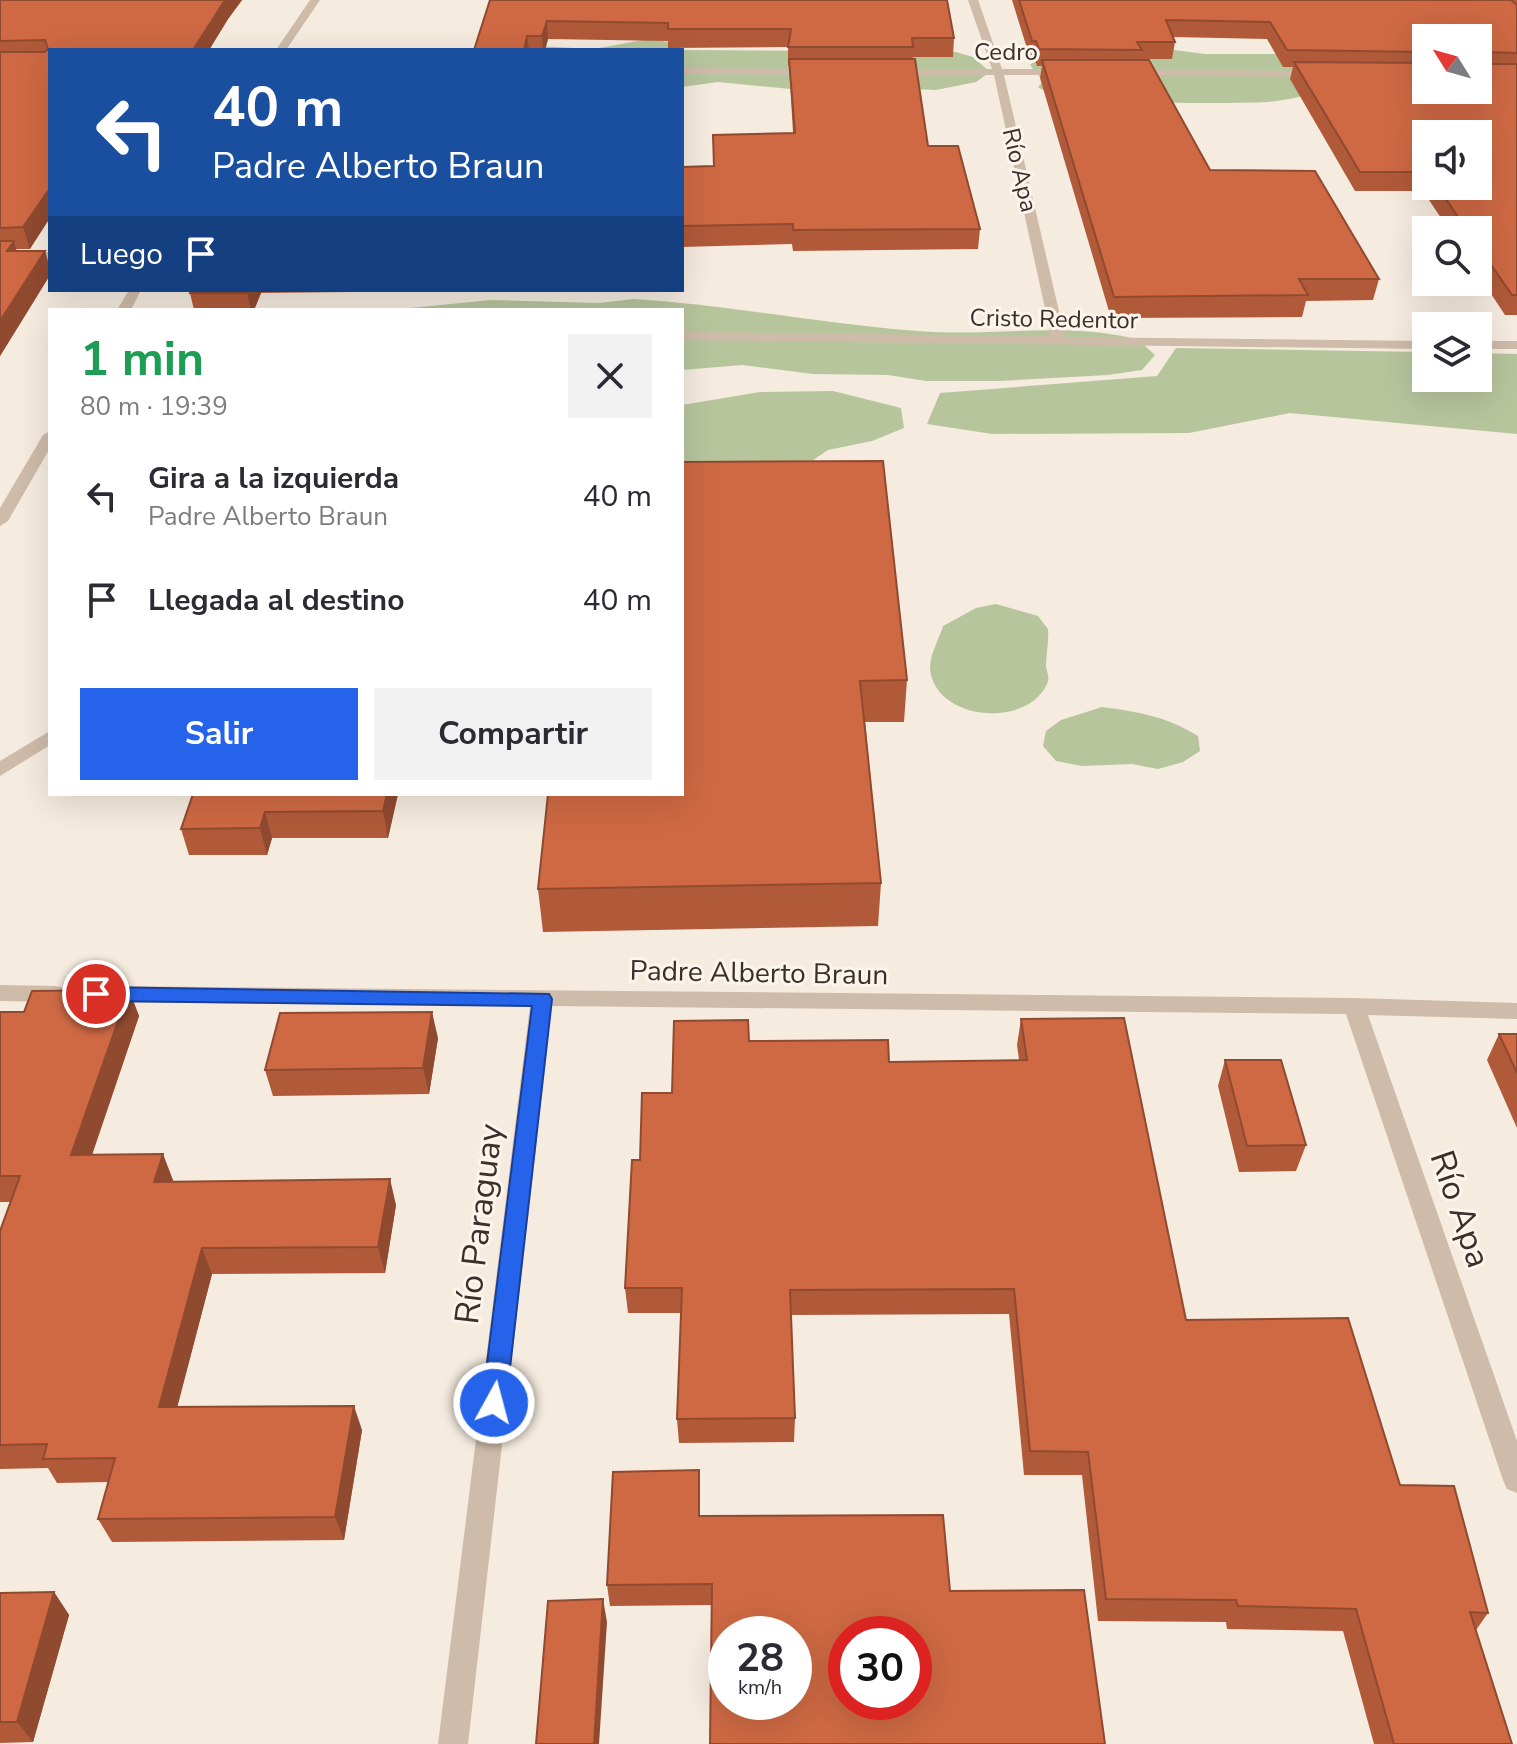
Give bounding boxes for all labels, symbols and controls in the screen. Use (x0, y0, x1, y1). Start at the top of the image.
north arrow (1412, 24, 1492, 104)
map controls (1412, 24, 1492, 392)
street label: Cedro (974, 36, 1038, 68)
text: 40 m (212, 69, 343, 146)
icon: left (80, 80, 184, 184)
button: sound (1412, 120, 1492, 200)
street label: Río Apa (995, 125, 1045, 215)
text: Padre Alberto Braun (212, 142, 544, 191)
button: search (1412, 216, 1492, 296)
icon: arrive (179, 232, 223, 276)
text: Luego (80, 234, 163, 275)
street label: Cristo Redentor (969, 302, 1139, 336)
button: layers (1412, 312, 1492, 392)
text: 1 min (80, 326, 204, 392)
button: close (568, 334, 652, 418)
text: 80 m · 19:39 (80, 389, 228, 424)
text: Gira a la izquierda (148, 458, 399, 499)
icon: left (80, 474, 124, 518)
text: 40 m (583, 476, 652, 517)
text: Padre Alberto Braun (148, 499, 388, 534)
icon: arrive (80, 578, 124, 622)
text: Llegada al destino (148, 580, 404, 621)
text: 40 m (583, 580, 652, 621)
button: Salir (80, 688, 358, 780)
button: Compartir (374, 688, 652, 780)
street label: Padre Alberto Braun (629, 952, 889, 994)
pin (62, 960, 130, 1028)
icon: arrive (74, 972, 118, 1016)
street label: Río Paraguay (444, 1121, 514, 1327)
street label: Río Apa (1419, 1144, 1501, 1274)
position arrow (452, 1361, 536, 1445)
speed limit sign: 30 (828, 1616, 932, 1720)
text: 28 (736, 1631, 784, 1685)
text: km/h (738, 1674, 782, 1701)

